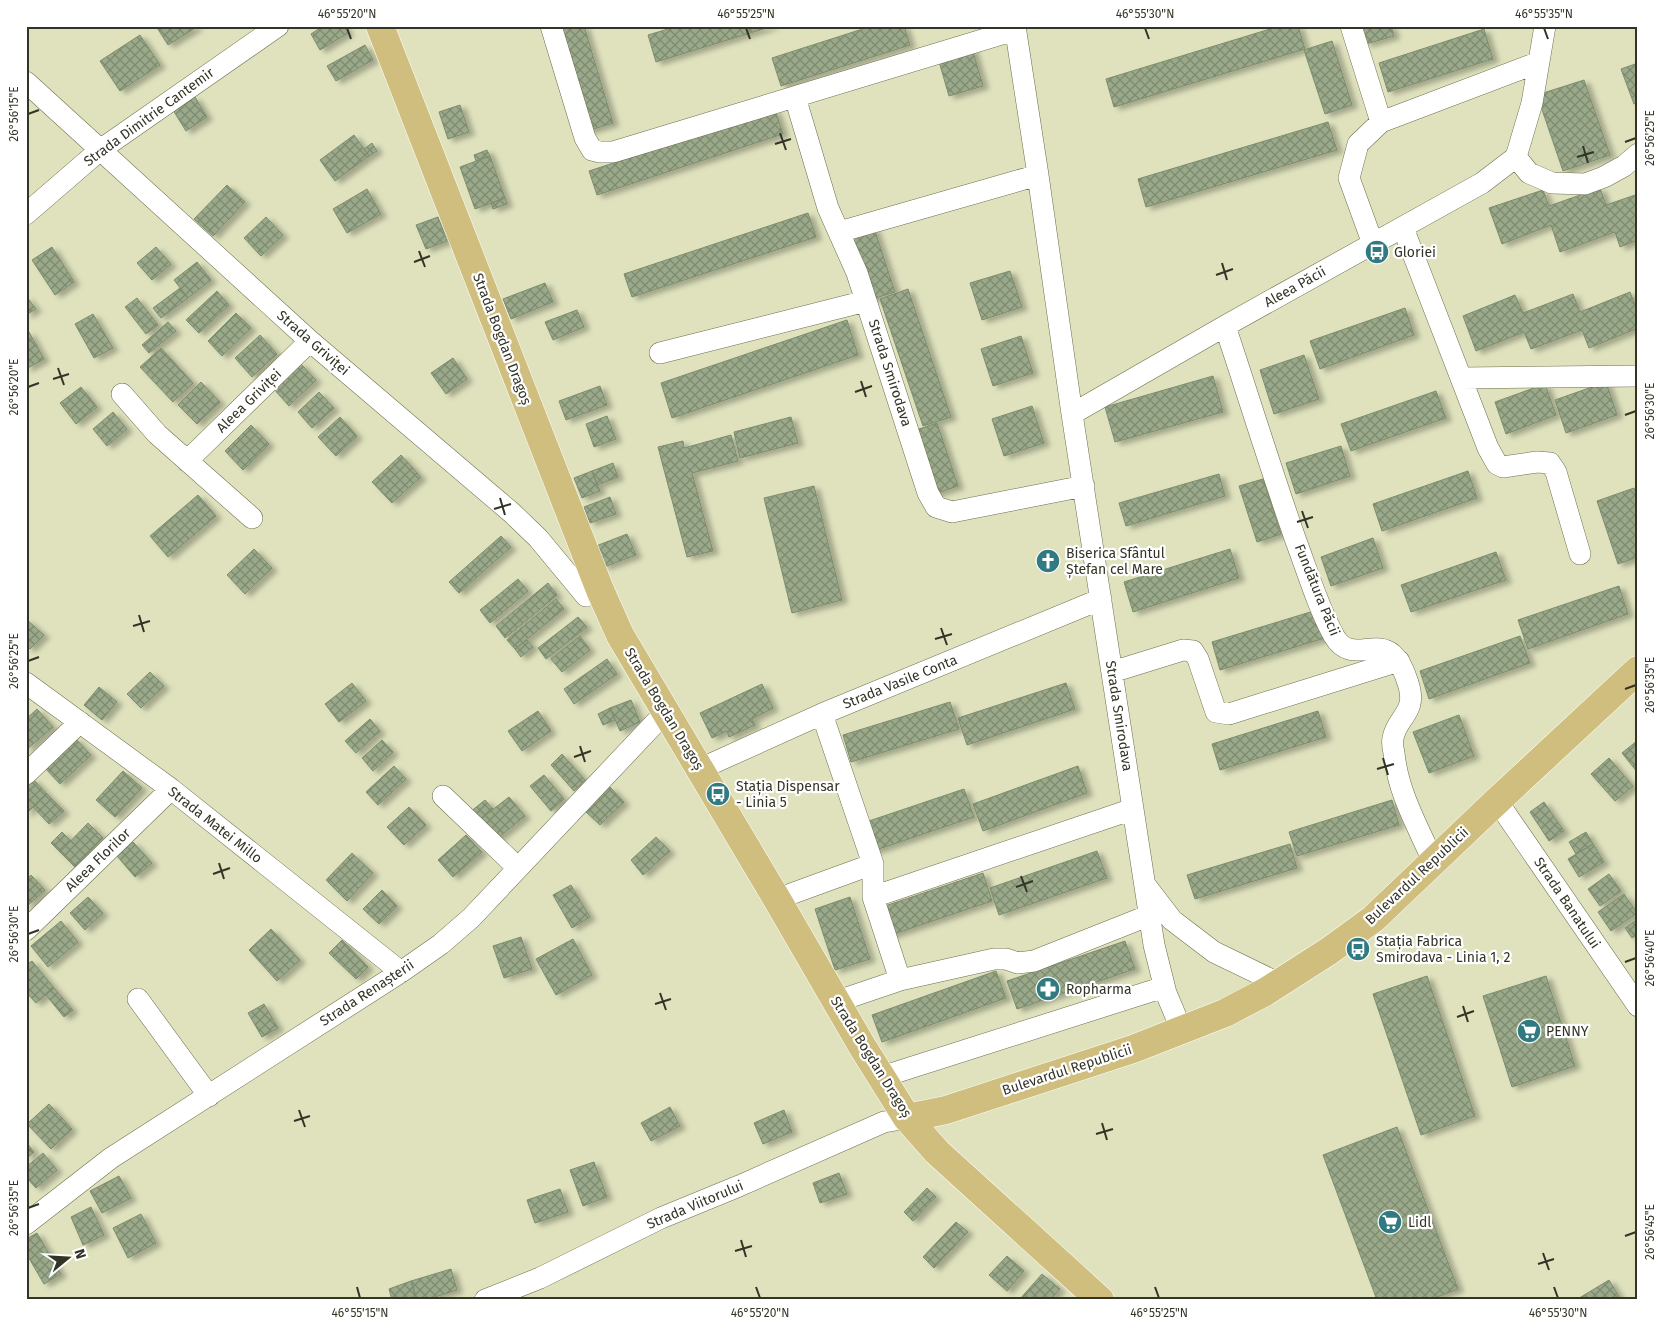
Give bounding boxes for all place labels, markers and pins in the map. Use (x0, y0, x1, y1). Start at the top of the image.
bus stop icon: Gloriei (1364, 239, 1390, 265)
place label: Gloriei (1394, 244, 1436, 261)
place label: Biserica Sfântul Ștefan cel Mare (1066, 545, 1165, 579)
church icon: Biserica Sfântul Ștefan cel Mare (1035, 548, 1061, 574)
place label: Stația Dispensar - Linia 5 (736, 778, 840, 811)
bus stop icon: Stația Dispensar - Linia 5 (705, 781, 731, 807)
place label: Stația Fabrica Smirodava - Linia 1, 2 (1376, 933, 1510, 966)
bus stop icon: Stația Fabrica Smirodava - Linia 1, 2 (1345, 936, 1371, 962)
pharmacy icon: Ropharma (1035, 976, 1061, 1002)
place label: Ropharma (1066, 981, 1132, 998)
supermarket icon: PENNY (1516, 1018, 1542, 1044)
place label: PENNY (1546, 1023, 1589, 1040)
supermarket icon: Lidl (1377, 1209, 1403, 1235)
place label: Lidl (1408, 1214, 1431, 1231)

